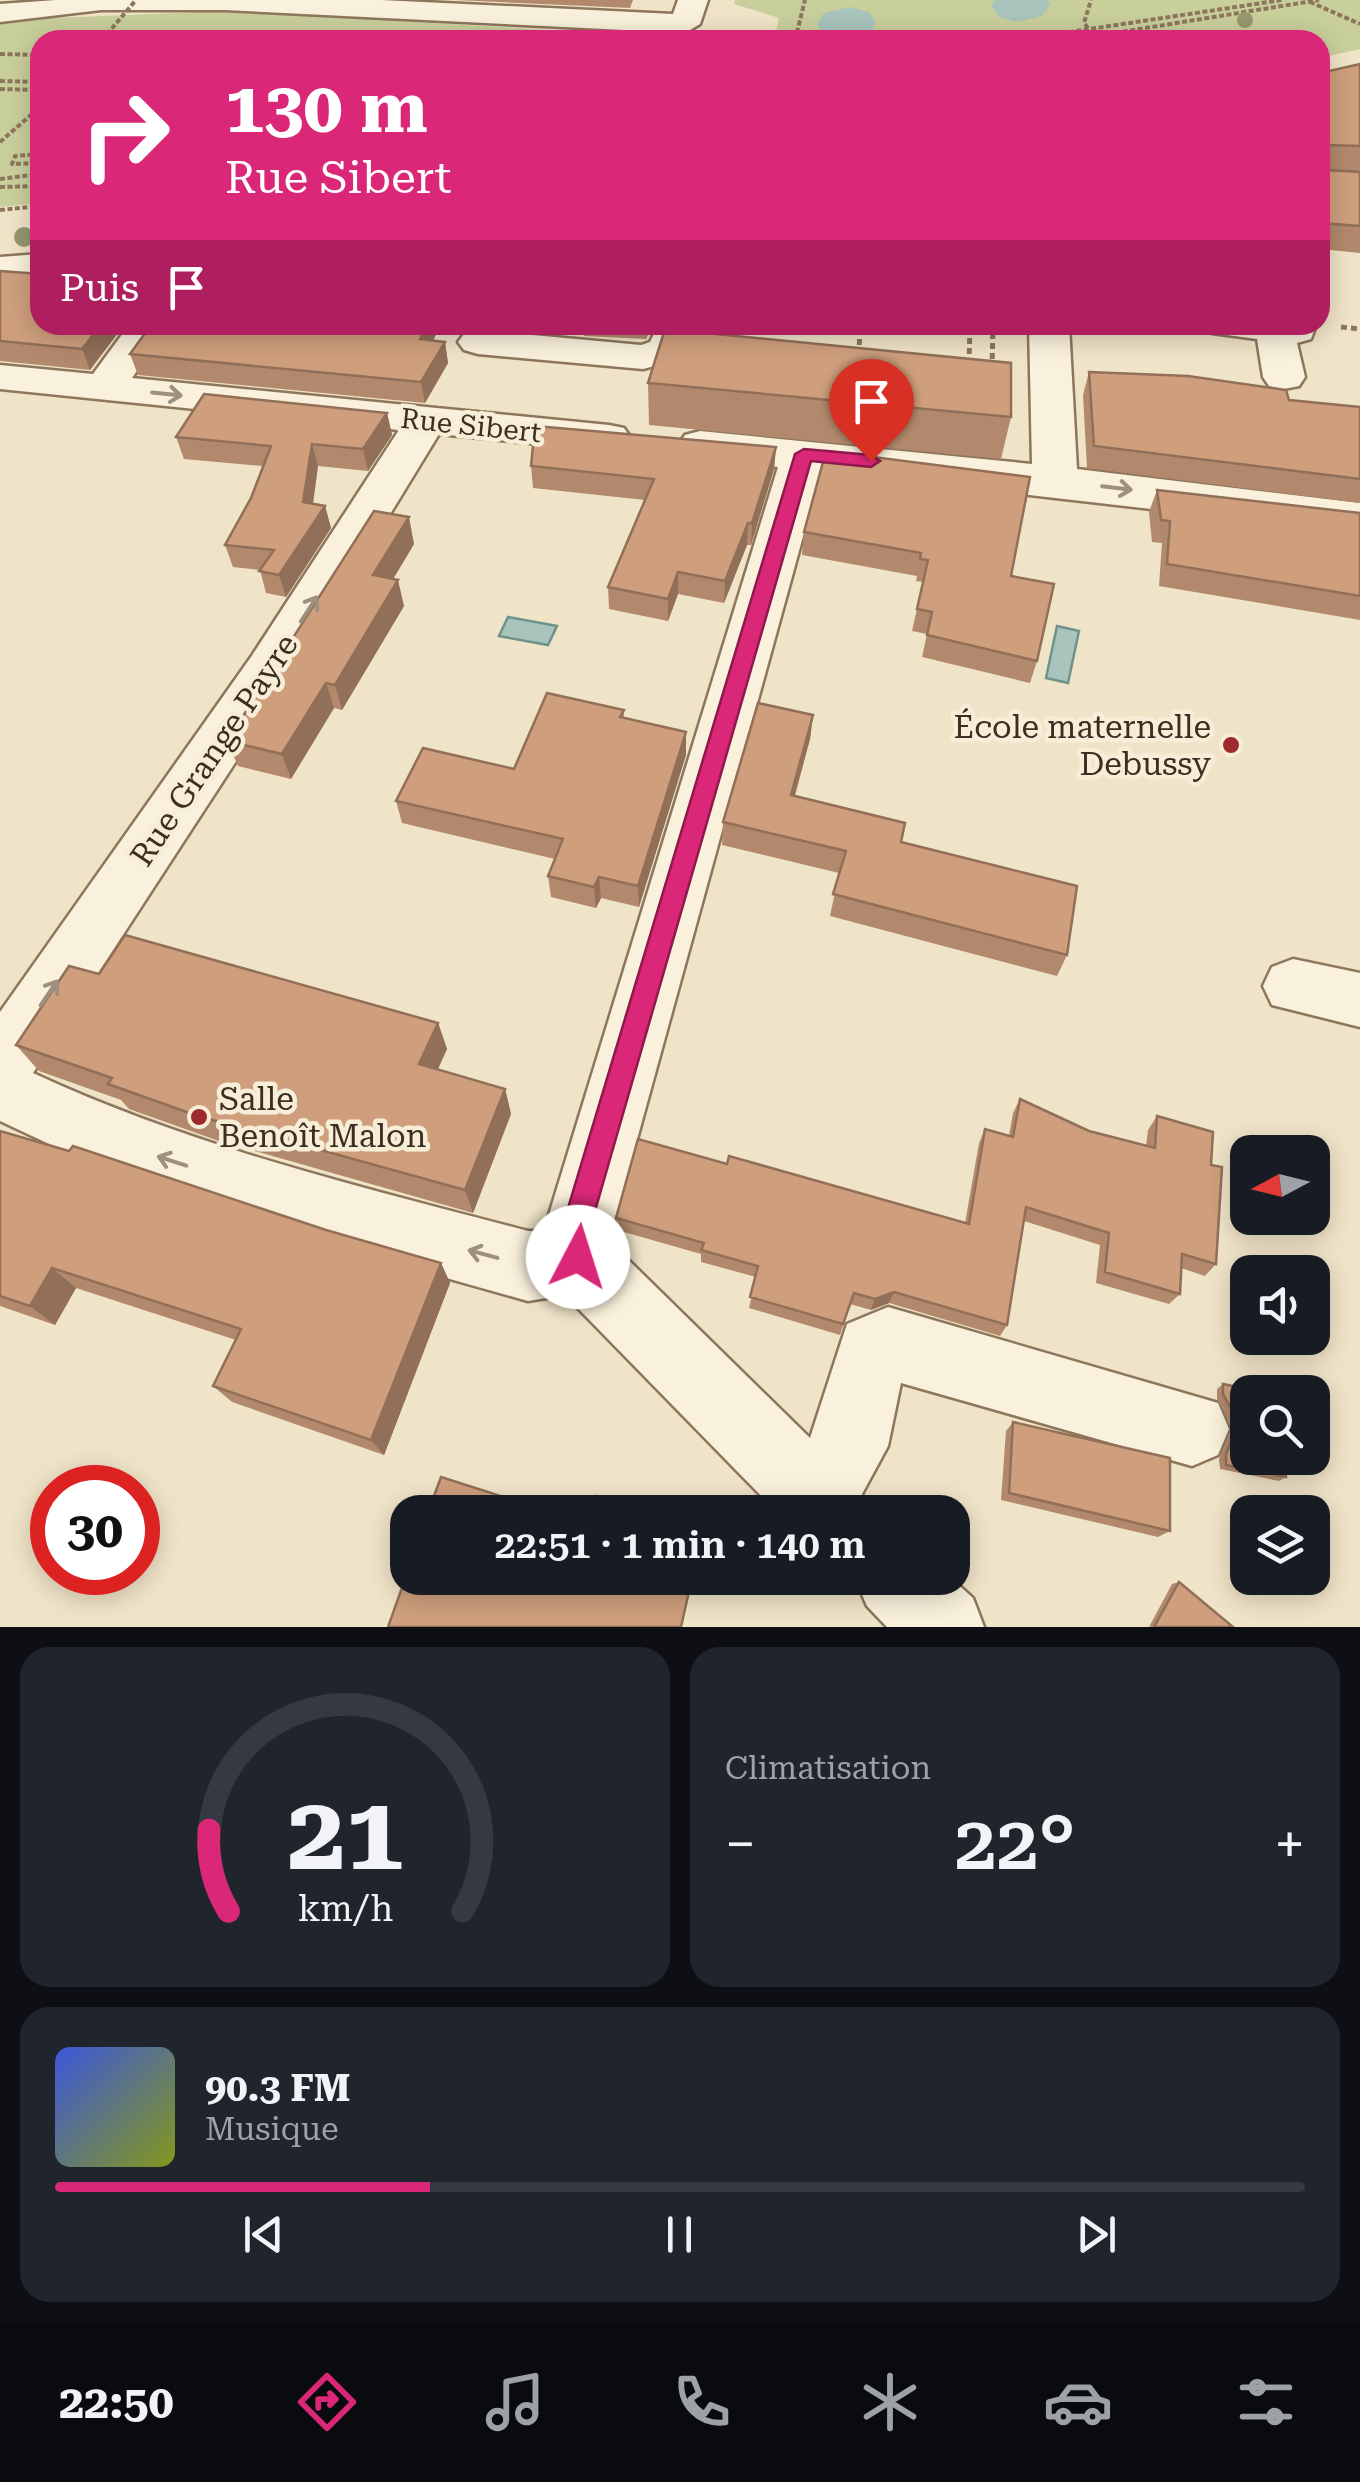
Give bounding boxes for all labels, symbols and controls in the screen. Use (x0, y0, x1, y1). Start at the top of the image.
text: 130 m (225, 67, 428, 149)
icon: right (60, 70, 190, 200)
text: Rue Sibert (225, 151, 452, 204)
icon: arrive (159, 260, 214, 315)
text: Puis (60, 266, 139, 310)
pin (829, 359, 914, 462)
icon: arrive (844, 374, 899, 429)
one-way arrow (150, 385, 182, 404)
street label: Rue Sibert (399, 402, 543, 449)
one-way arrow (1100, 480, 1133, 498)
one-way arrow (299, 595, 320, 623)
street label: Rue Grange Payre (122, 627, 306, 873)
place label: École maternelle Debussy (953, 708, 1211, 783)
marker: École maternelle Debussy (1220, 734, 1242, 756)
one-way arrow (38, 980, 59, 1008)
place label: Salle Benoît Malon (219, 1080, 426, 1155)
marker: Salle Benoît Malon (188, 1106, 210, 1128)
north arrow (1230, 1135, 1330, 1235)
map controls (1230, 1135, 1330, 1595)
one-way arrow (156, 1151, 188, 1169)
position arrow (526, 1205, 630, 1309)
one-way arrow (468, 1244, 499, 1262)
button: sound (1230, 1255, 1330, 1355)
button: search (1230, 1375, 1330, 1475)
speed limit sign: 30 (30, 1465, 160, 1595)
button: layers (1230, 1495, 1330, 1595)
text: 22:51 · 1 min · 140 m (495, 1523, 866, 1567)
text: Climatisation (725, 1749, 931, 1787)
text: 21 (287, 1773, 403, 1894)
text: 22° (954, 1799, 1076, 1887)
text: − (725, 1812, 756, 1876)
text: + (1274, 1812, 1305, 1876)
text: km/h (297, 1888, 393, 1930)
text: 90.3 FM (205, 2066, 351, 2110)
text: Musique (205, 2110, 339, 2148)
icon: previous (236, 2207, 291, 2262)
icon: pause (652, 2207, 707, 2262)
icon: next (1069, 2207, 1124, 2262)
icon: directions (292, 2367, 362, 2437)
icon: music (480, 2367, 550, 2437)
icon: phone (667, 2367, 737, 2437)
icon: climate (855, 2367, 925, 2437)
icon: car (1043, 2367, 1113, 2437)
icon: filters (1231, 2367, 1301, 2437)
text: 22:50 (59, 2376, 174, 2429)

